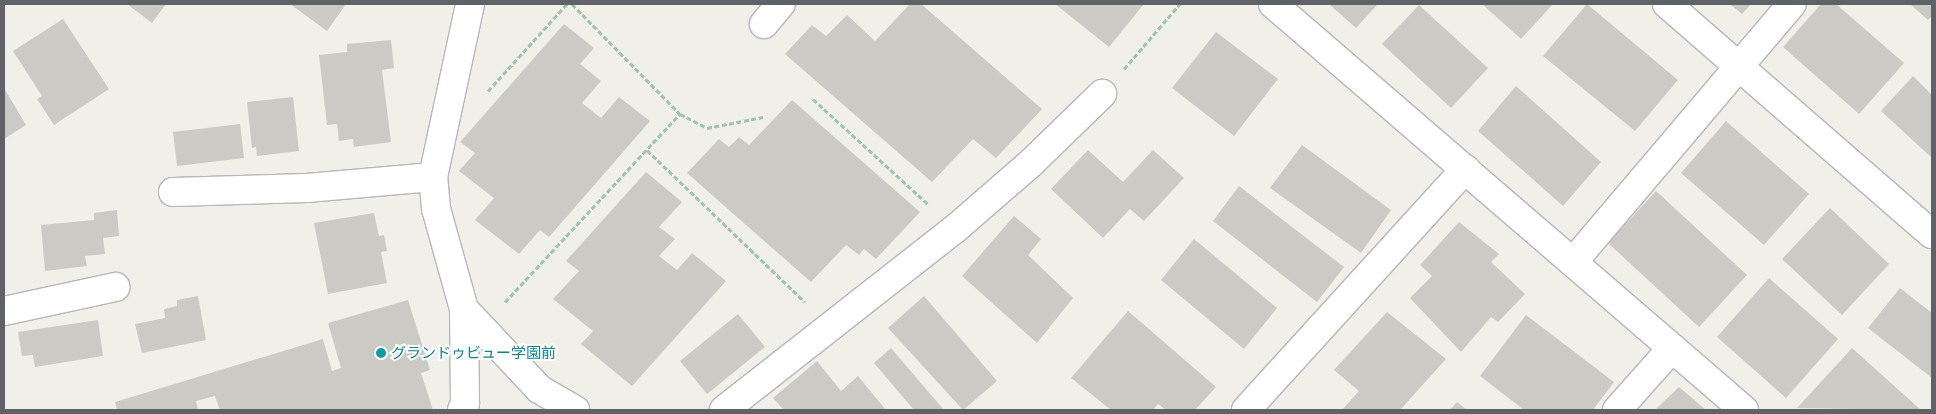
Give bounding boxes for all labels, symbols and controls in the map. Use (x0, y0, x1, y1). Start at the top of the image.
place label: グランドゥビュー学園前 (391, 344, 556, 362)
marker: グランドゥビュー学園前 (375, 347, 387, 359)

